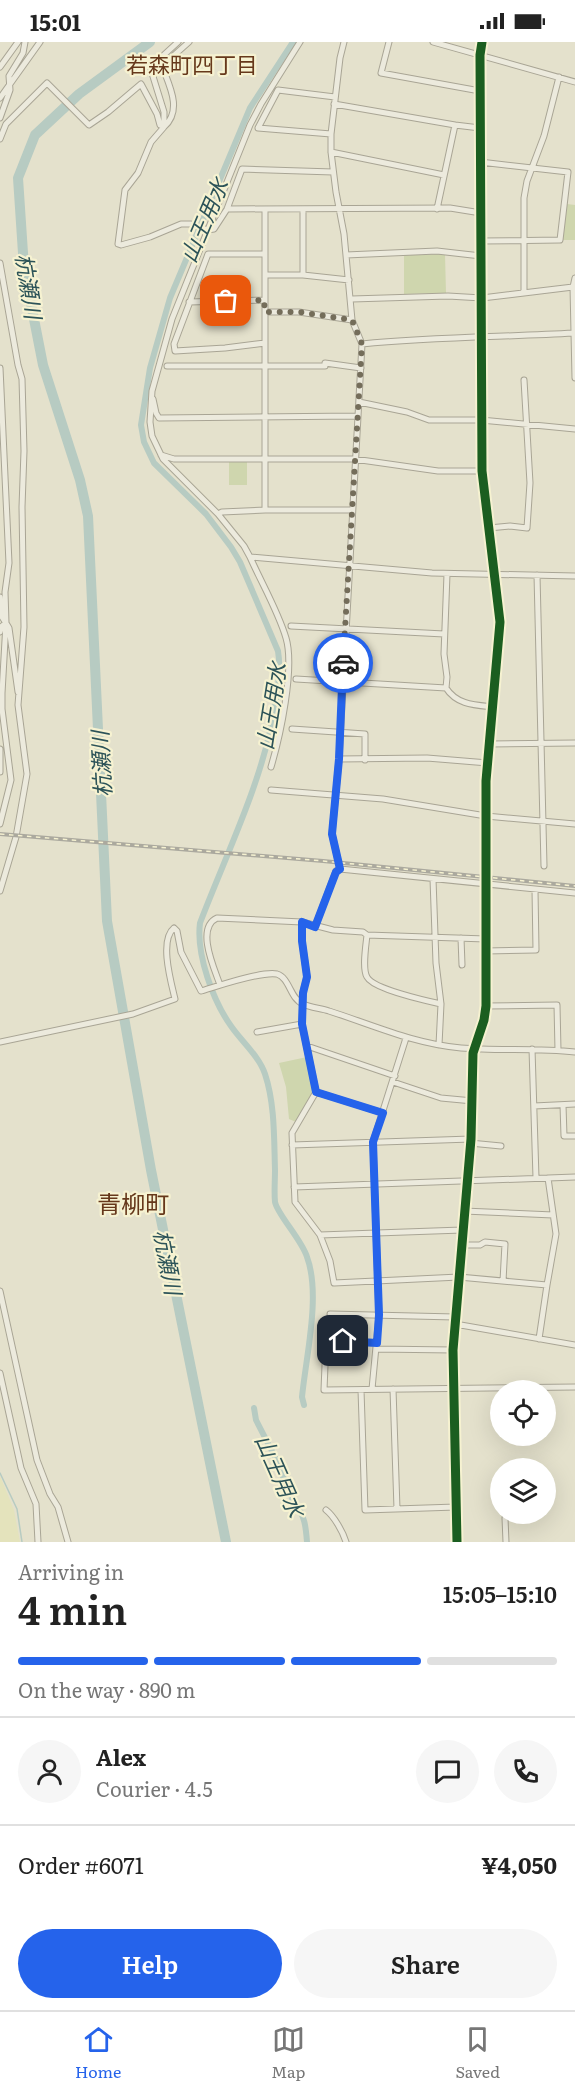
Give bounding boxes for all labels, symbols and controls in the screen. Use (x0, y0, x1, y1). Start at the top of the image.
text: 15:01 (30, 5, 81, 38)
district label: 若森町四丁目 (126, 47, 258, 80)
water label: 山王用水 (171, 171, 236, 267)
water label: 杭瀬川 (9, 251, 52, 323)
pin (200, 275, 251, 326)
icon: bag (209, 284, 242, 317)
courier (313, 633, 373, 693)
icon: car (327, 647, 360, 680)
water label: 山王用水 (247, 658, 293, 752)
water label: 杭瀬川 (82, 728, 118, 798)
district label: 青柳町 (97, 1185, 169, 1220)
water label: 杭瀬川 (147, 1226, 192, 1299)
pin (317, 1315, 368, 1366)
icon: home (326, 1324, 359, 1357)
map controls (490, 1380, 556, 1524)
button: locate (490, 1380, 556, 1446)
water label: 山王用水 (248, 1428, 315, 1524)
button: layers (490, 1458, 556, 1524)
text: Arriving in (18, 1556, 124, 1586)
text: 15:05–15:10 (443, 1577, 557, 1610)
text: 4 min (18, 1579, 127, 1637)
text: On the way · 890 m (18, 1674, 195, 1704)
button: person (18, 1740, 81, 1803)
text: Alex (96, 1740, 146, 1773)
button: chat (416, 1740, 479, 1803)
button: phone (494, 1740, 557, 1803)
text: Courier · 4.5 (96, 1773, 213, 1803)
text: Order #6071 (18, 1848, 144, 1881)
text: ¥4,050 (481, 1848, 557, 1881)
button: Help (18, 1929, 282, 1998)
button: Share (294, 1929, 557, 1998)
tab: Home (75, 2023, 121, 2083)
tab: Map (271, 2023, 305, 2083)
tab: Saved (455, 2023, 500, 2083)

